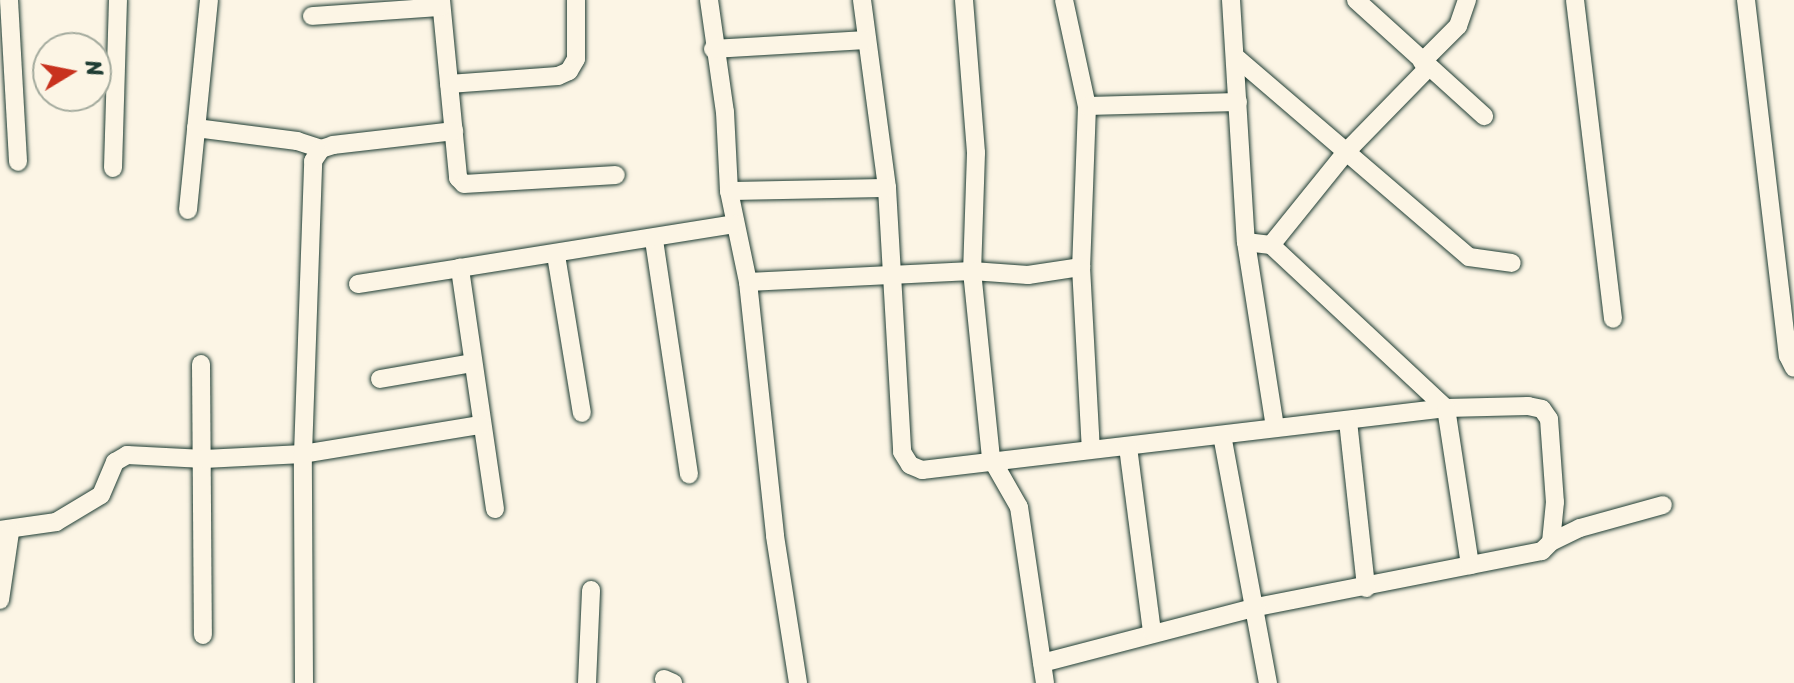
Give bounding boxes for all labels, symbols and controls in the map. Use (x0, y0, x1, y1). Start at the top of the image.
north arrow (32, 32, 112, 112)
text: N (74, 57, 115, 79)

